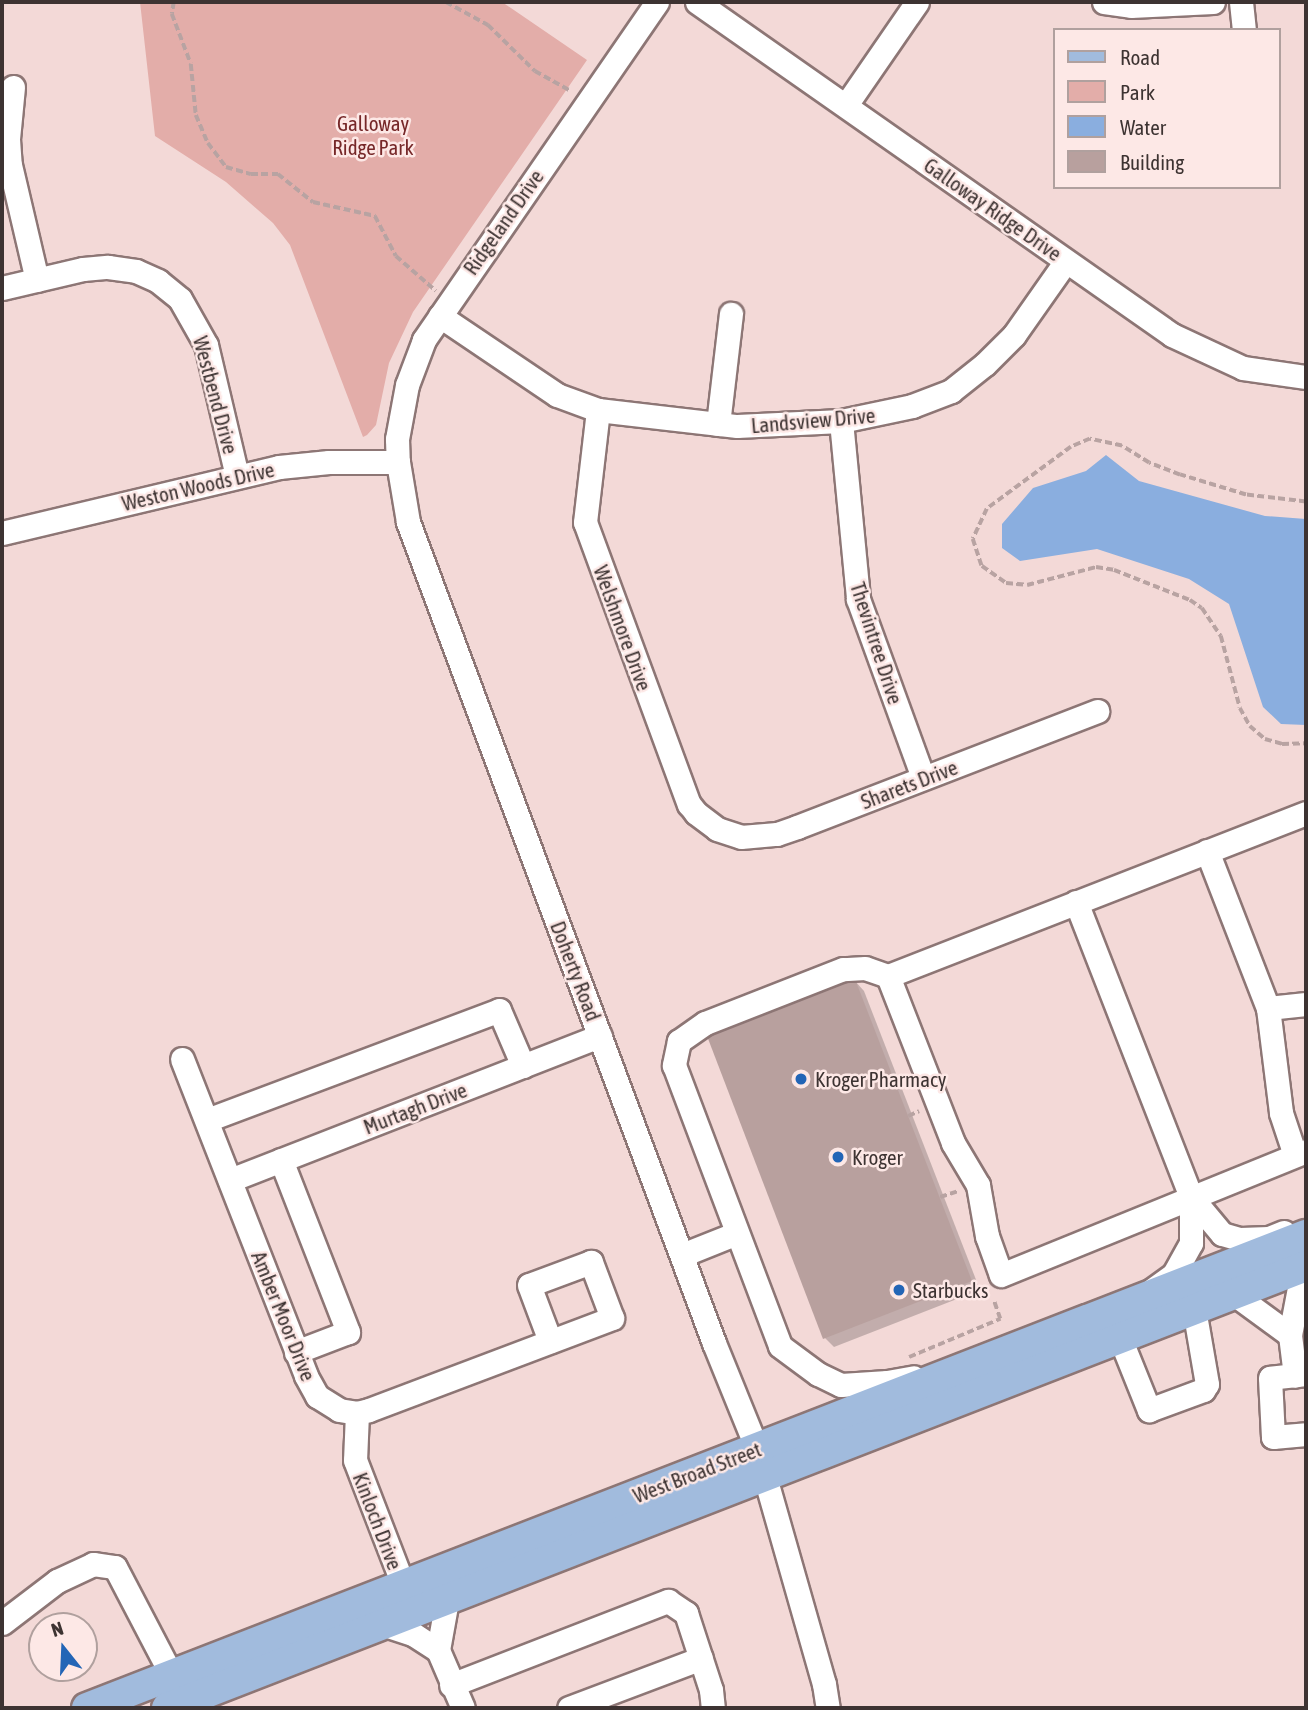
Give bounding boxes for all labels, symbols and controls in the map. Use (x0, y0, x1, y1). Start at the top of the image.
legend (1052, 28, 1280, 189)
text: Road (1120, 45, 1160, 69)
text: Park (1120, 80, 1155, 104)
park label: Galloway Ridge Park (332, 110, 414, 160)
text: Water (1120, 115, 1166, 139)
text: Building (1120, 150, 1184, 174)
street label: Galloway Ridge Drive (919, 152, 1067, 266)
street label: Ridgeland Drive (458, 165, 548, 279)
street label: Westbend Drive (188, 333, 244, 457)
street label: Landsview Drive (750, 402, 876, 438)
street label: Weston Woods Drive (119, 456, 277, 516)
street label: Welshmore Drive (589, 562, 657, 694)
street label: Thevintree Drive (845, 579, 909, 707)
street label: Sharets Drive (857, 754, 961, 814)
street label: Doherty Road (545, 917, 607, 1025)
place label: Kroger Pharmacy (815, 1066, 946, 1092)
marker: Kroger Pharmacy (793, 1071, 809, 1087)
street label: Murtagh Drive (360, 1077, 470, 1139)
place label: Kroger (852, 1144, 903, 1170)
marker: Kroger (830, 1149, 846, 1165)
street label: Amber Moor Drive (247, 1247, 321, 1385)
place label: Starbucks (913, 1277, 988, 1303)
marker: Starbucks (891, 1282, 907, 1298)
street label: West Broad Street (629, 1436, 765, 1508)
street label: Kinloch Drive (348, 1469, 408, 1573)
north arrow (28, 1612, 98, 1682)
text: N (48, 1617, 66, 1641)

